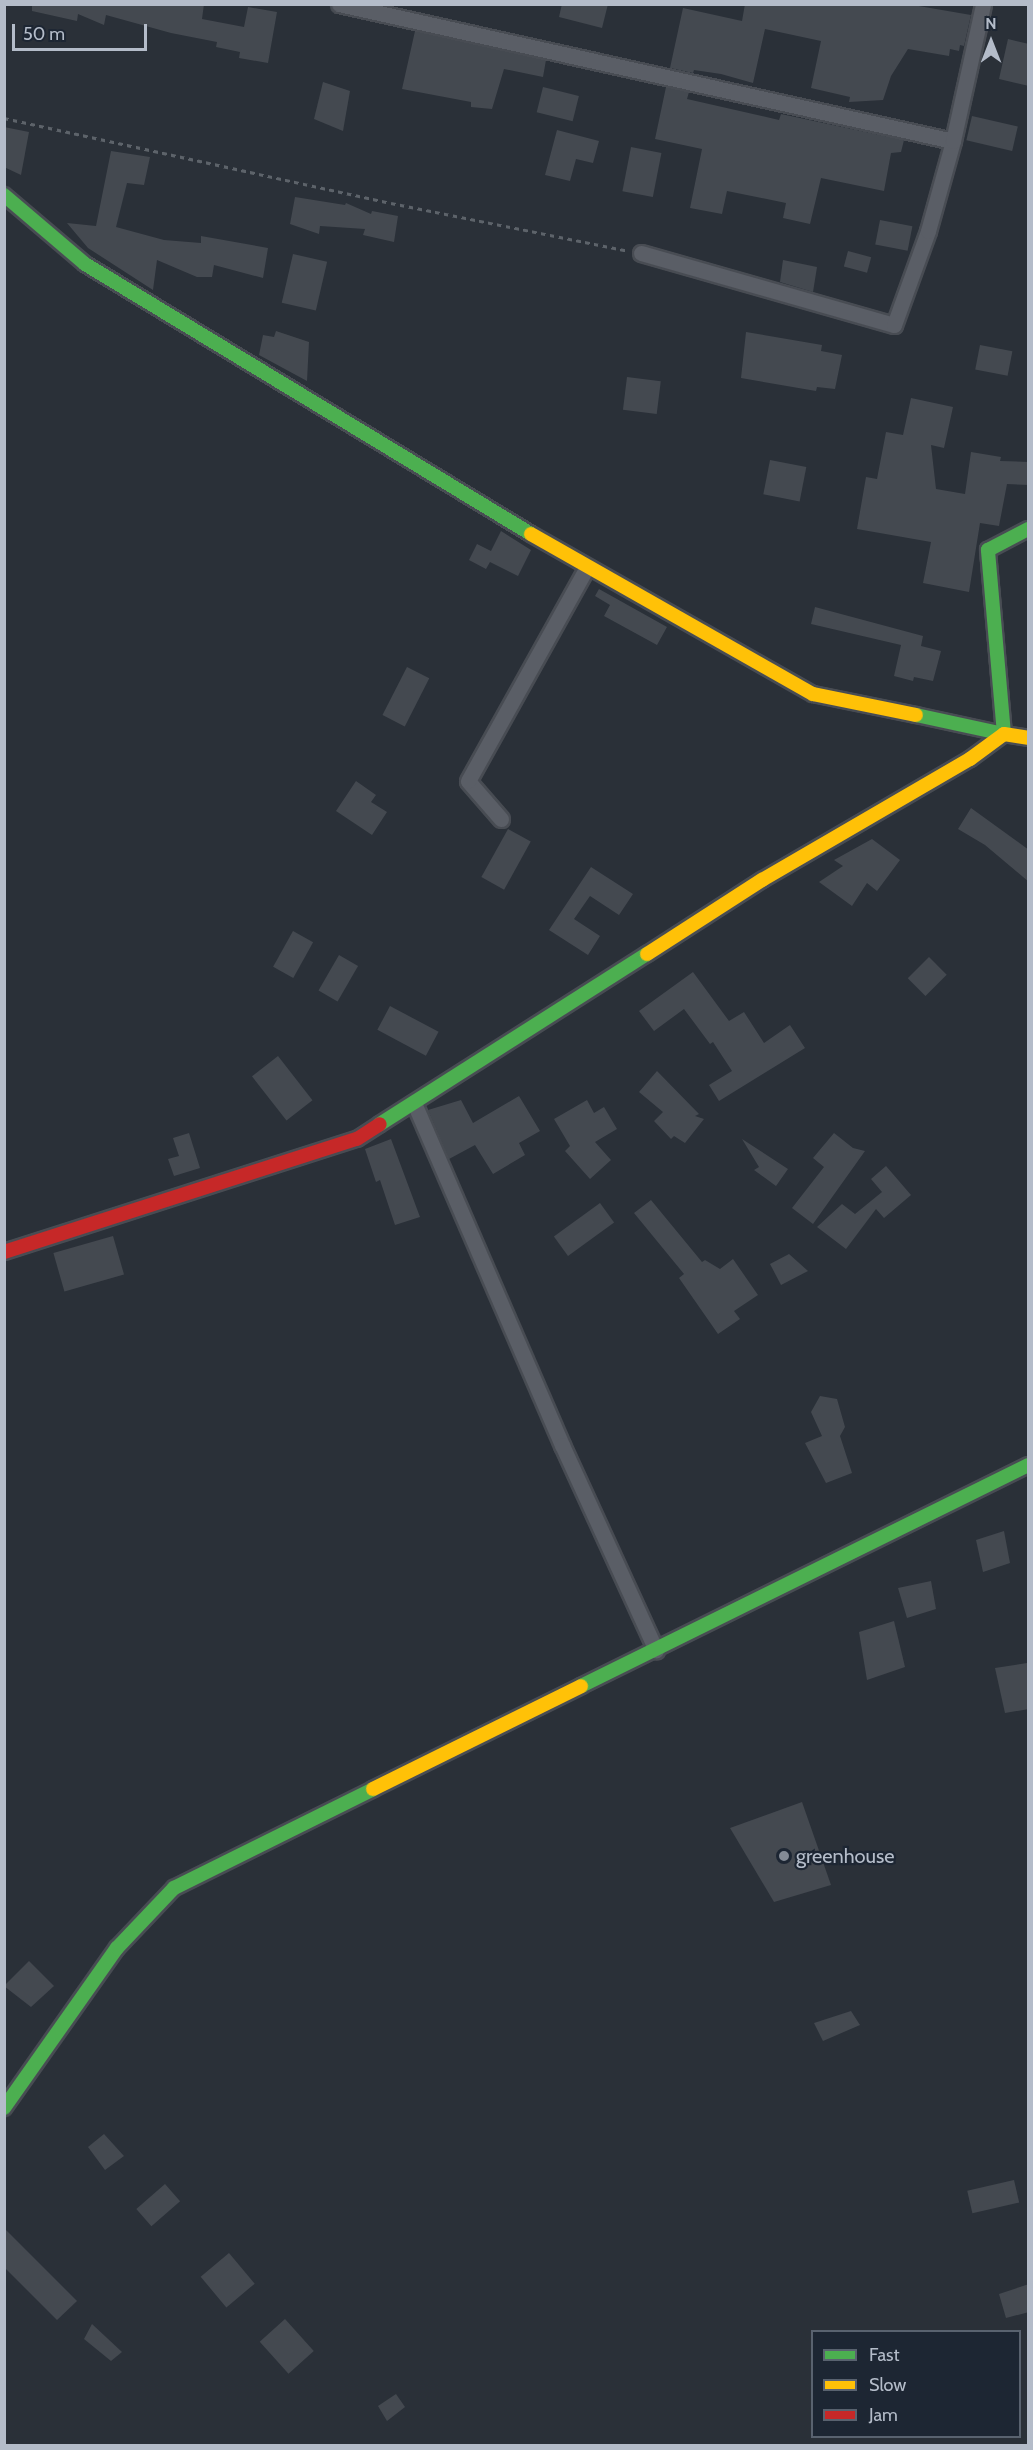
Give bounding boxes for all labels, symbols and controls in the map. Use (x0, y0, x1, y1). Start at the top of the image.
scale bar (15, 12, 150, 50)
north arrow (961, 12, 1021, 72)
text: N (985, 14, 997, 33)
text: 50 m (23, 23, 65, 45)
place label: greenhouse (796, 1844, 895, 1868)
marker: greenhouse (777, 1849, 791, 1863)
legend (811, 2330, 1021, 2438)
text: Fast (869, 2344, 900, 2366)
text: Slow (869, 2374, 906, 2396)
text: Jam (869, 2404, 898, 2426)

